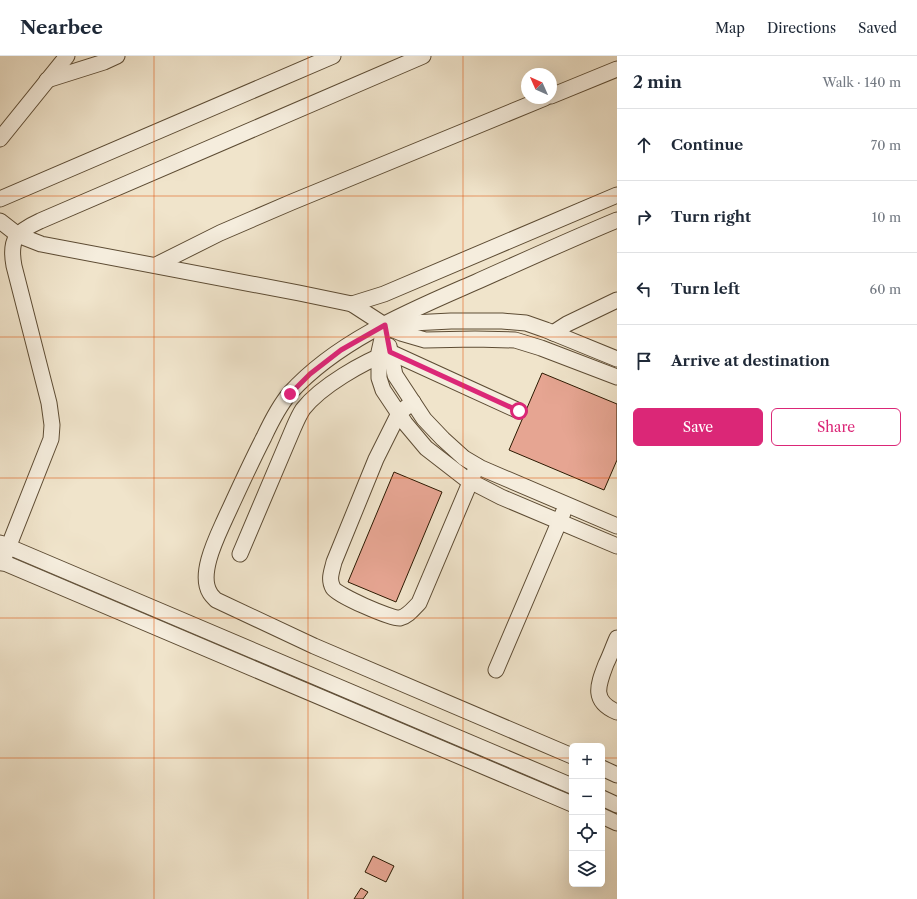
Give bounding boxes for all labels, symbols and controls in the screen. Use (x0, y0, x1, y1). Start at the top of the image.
text: Nearbee (20, 16, 103, 39)
text: Map (715, 19, 745, 37)
text: Directions (767, 19, 836, 37)
text: Saved (858, 19, 897, 37)
north arrow (521, 68, 557, 104)
text: 2 min (633, 72, 682, 92)
text: Walk · 140 m (823, 74, 901, 90)
icon: ahead (633, 134, 655, 156)
text: Continue (671, 135, 743, 154)
text: 70 m (871, 137, 901, 153)
icon: right (633, 206, 655, 228)
text: Turn right (671, 207, 751, 226)
text: 10 m (872, 209, 901, 225)
icon: left (633, 278, 655, 300)
text: Turn left (671, 279, 740, 298)
text: 60 m (870, 281, 901, 297)
icon: arrive (633, 350, 655, 372)
text: Arrive at destination (671, 351, 830, 370)
route end (281, 385, 299, 403)
route start (510, 402, 528, 420)
button: Save (633, 408, 763, 446)
button: Share (771, 408, 901, 446)
map controls (569, 743, 605, 887)
button: + (569, 743, 605, 779)
button: − (569, 779, 605, 815)
button: locate (569, 815, 605, 851)
button: layers (569, 851, 605, 887)

